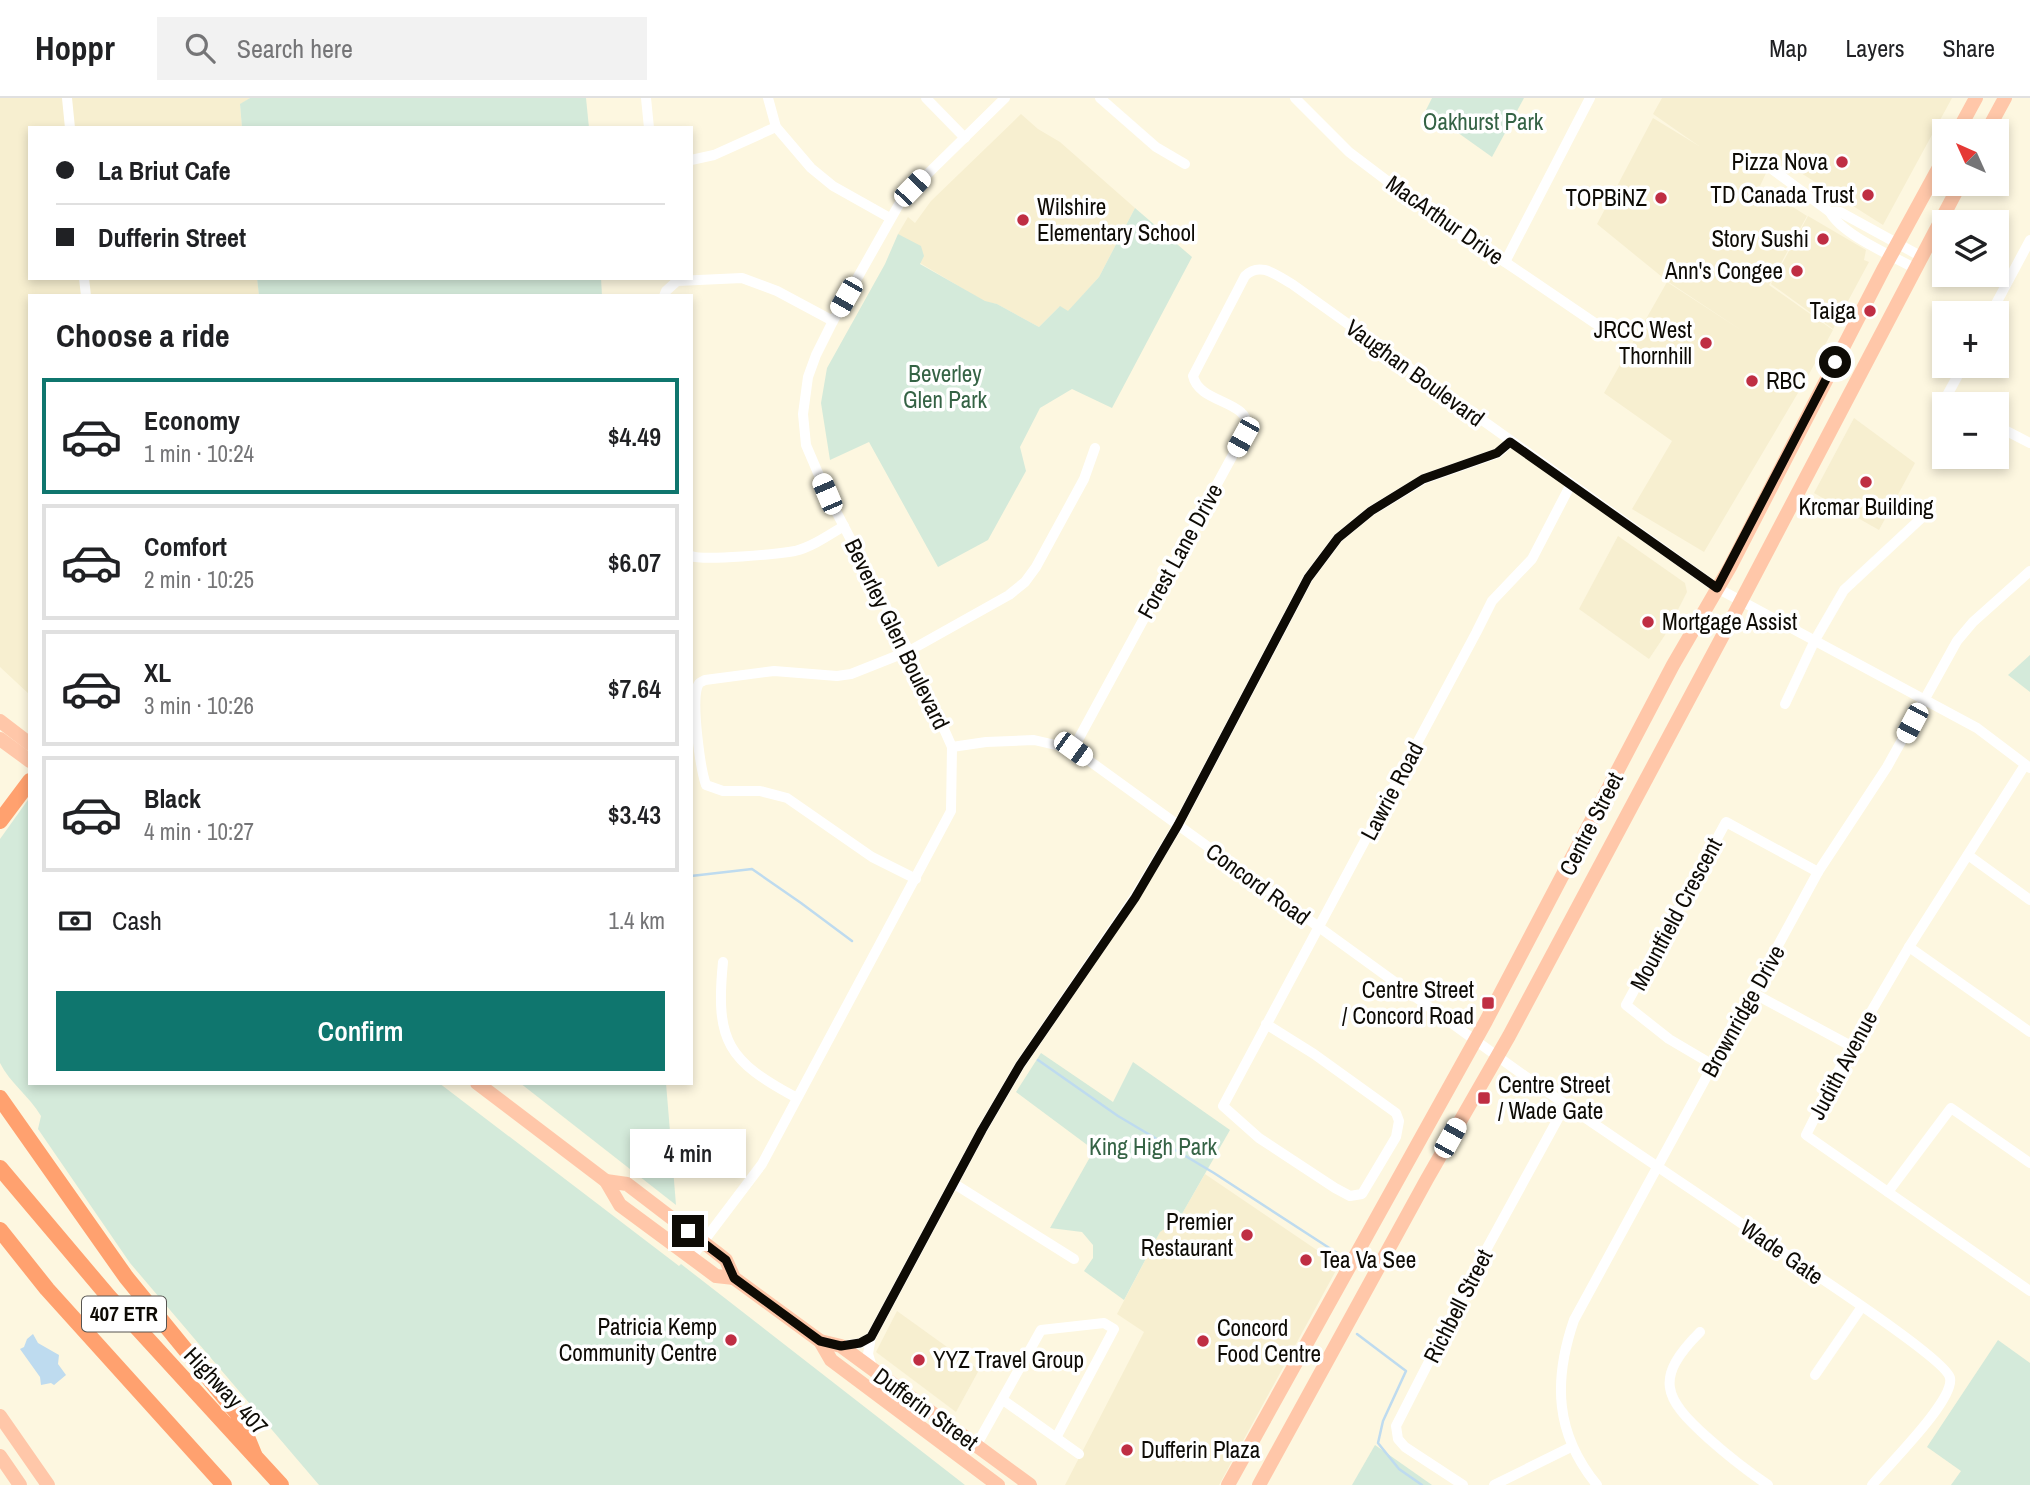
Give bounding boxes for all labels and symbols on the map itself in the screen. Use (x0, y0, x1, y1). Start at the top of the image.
park label: Oakhurst Park (1423, 106, 1544, 137)
north arrow (1932, 119, 2009, 196)
place label: Pizza Nova (1732, 146, 1828, 177)
marker: Pizza Nova (1834, 154, 1850, 170)
car (890, 166, 935, 210)
street label: MacArthur Drive (1380, 168, 1510, 272)
place label: TD Canada Trust (1710, 179, 1854, 210)
place label: TOPBiNZ (1566, 182, 1647, 213)
marker: TD Canada Trust (1860, 187, 1876, 203)
marker: TOPBiNZ (1653, 190, 1669, 206)
place label: Wilshire Elementary School (1037, 191, 1195, 248)
marker: Wilshire Elementary School (1015, 212, 1031, 228)
place label: Story Sushi (1712, 223, 1809, 254)
marker: Story Sushi (1815, 231, 1831, 247)
place label: Ann's Congee (1664, 255, 1783, 286)
marker: Ann's Congee (1789, 263, 1805, 279)
car (827, 274, 866, 320)
place label: Taiga (1809, 295, 1857, 326)
marker: Taiga (1862, 303, 1878, 319)
street label: Vaughan Boulevard (1340, 312, 1491, 433)
place label: JRCC West Thornhill (1594, 314, 1692, 371)
marker: JRCC West Thornhill (1698, 335, 1714, 351)
route start (1819, 346, 1851, 378)
park label: Beverley Glen Park (903, 358, 987, 415)
place label: RBC (1766, 365, 1806, 396)
marker: RBC (1744, 373, 1760, 389)
car (1224, 414, 1263, 460)
car (810, 471, 845, 517)
marker: Krcmar Building (1858, 474, 1874, 490)
street label: Forest Lane Drive (1130, 478, 1229, 624)
place label: Krcmar Building (1798, 491, 1934, 522)
street label: Beverley Glen Boulevard (838, 533, 957, 734)
place label: Mortgage Assist (1662, 606, 1797, 637)
marker: Mortgage Assist (1640, 614, 1656, 630)
car (1893, 700, 1932, 746)
car (1050, 728, 1097, 770)
street label: Lawrie Road (1353, 736, 1430, 845)
street label: Centre Street (1551, 767, 1630, 881)
street label: Mountfield Crescent (1622, 832, 1729, 996)
street label: Concord Road (1200, 835, 1317, 932)
street label: Brownridge Drive (1693, 939, 1792, 1082)
place label: Centre Street / Concord Road (1342, 974, 1474, 1031)
marker: Centre Street / Concord Road (1480, 995, 1496, 1011)
street label: Judith Avenue (1801, 1005, 1884, 1125)
place label: Centre Street / Wade Gate (1498, 1069, 1610, 1126)
marker: Centre Street / Wade Gate (1476, 1090, 1492, 1106)
car (1431, 1115, 1470, 1161)
callout: 4 min (630, 1130, 746, 1178)
park label: King High Park (1089, 1131, 1218, 1162)
place label: Premier Restaurant (1141, 1206, 1234, 1263)
street label: Wade Gate (1735, 1212, 1830, 1291)
route end (672, 1215, 704, 1247)
marker: Premier Restaurant (1239, 1227, 1255, 1243)
place label: Tea Va See (1320, 1244, 1416, 1275)
street label: Richbell Street (1416, 1244, 1499, 1368)
marker: Tea Va See (1298, 1252, 1314, 1268)
road number: 407 ETR (82, 1296, 166, 1332)
place label: Patricia Kemp Community Centre (559, 1311, 717, 1368)
place label: Concord Food Centre (1217, 1312, 1321, 1369)
marker: Patricia Kemp Community Centre (723, 1332, 739, 1348)
marker: Concord Food Centre (1195, 1333, 1211, 1349)
street label: Highway 407 (177, 1340, 275, 1441)
place label: YYZ Travel Group (933, 1344, 1084, 1375)
marker: YYZ Travel Group (911, 1352, 927, 1368)
street label: Dufferin Street (868, 1360, 985, 1457)
place label: Dufferin Plaza (1141, 1434, 1261, 1465)
marker: Dufferin Plaza (1119, 1442, 1135, 1458)

